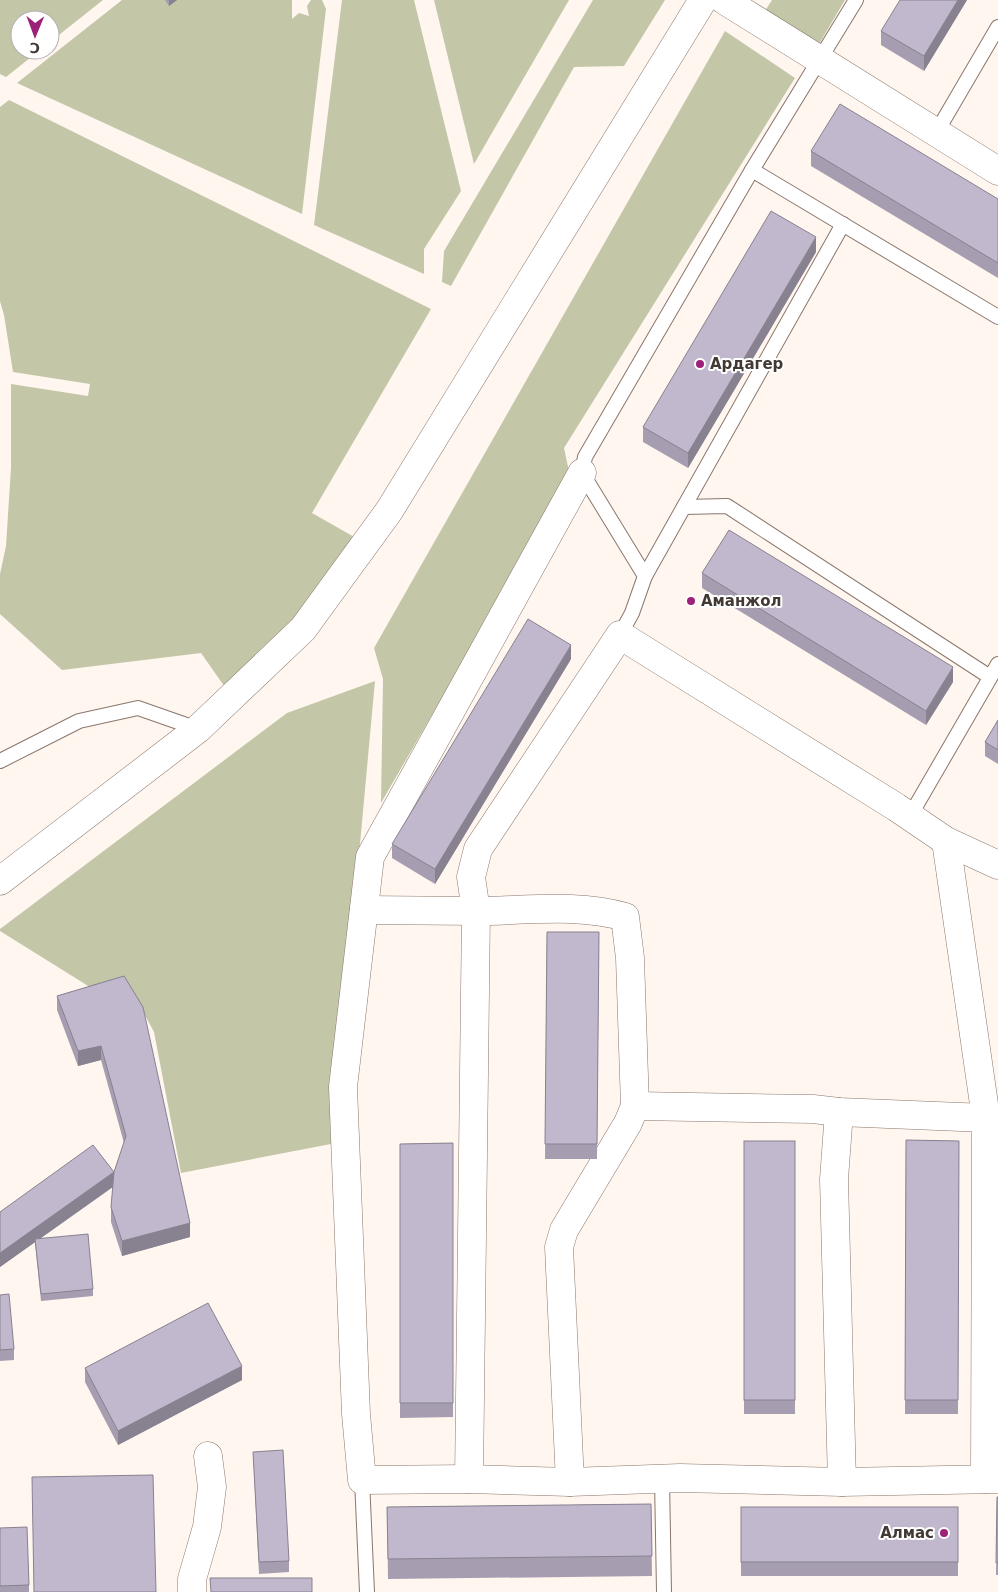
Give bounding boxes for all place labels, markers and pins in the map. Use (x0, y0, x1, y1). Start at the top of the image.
place label: Ардагер (710, 355, 784, 373)
marker: Ардагер (694, 358, 706, 370)
place label: Аманжол (701, 592, 782, 610)
marker: Аманжол (685, 595, 697, 607)
place label: Алмас (880, 1524, 934, 1542)
marker: Алмас (938, 1527, 950, 1539)

